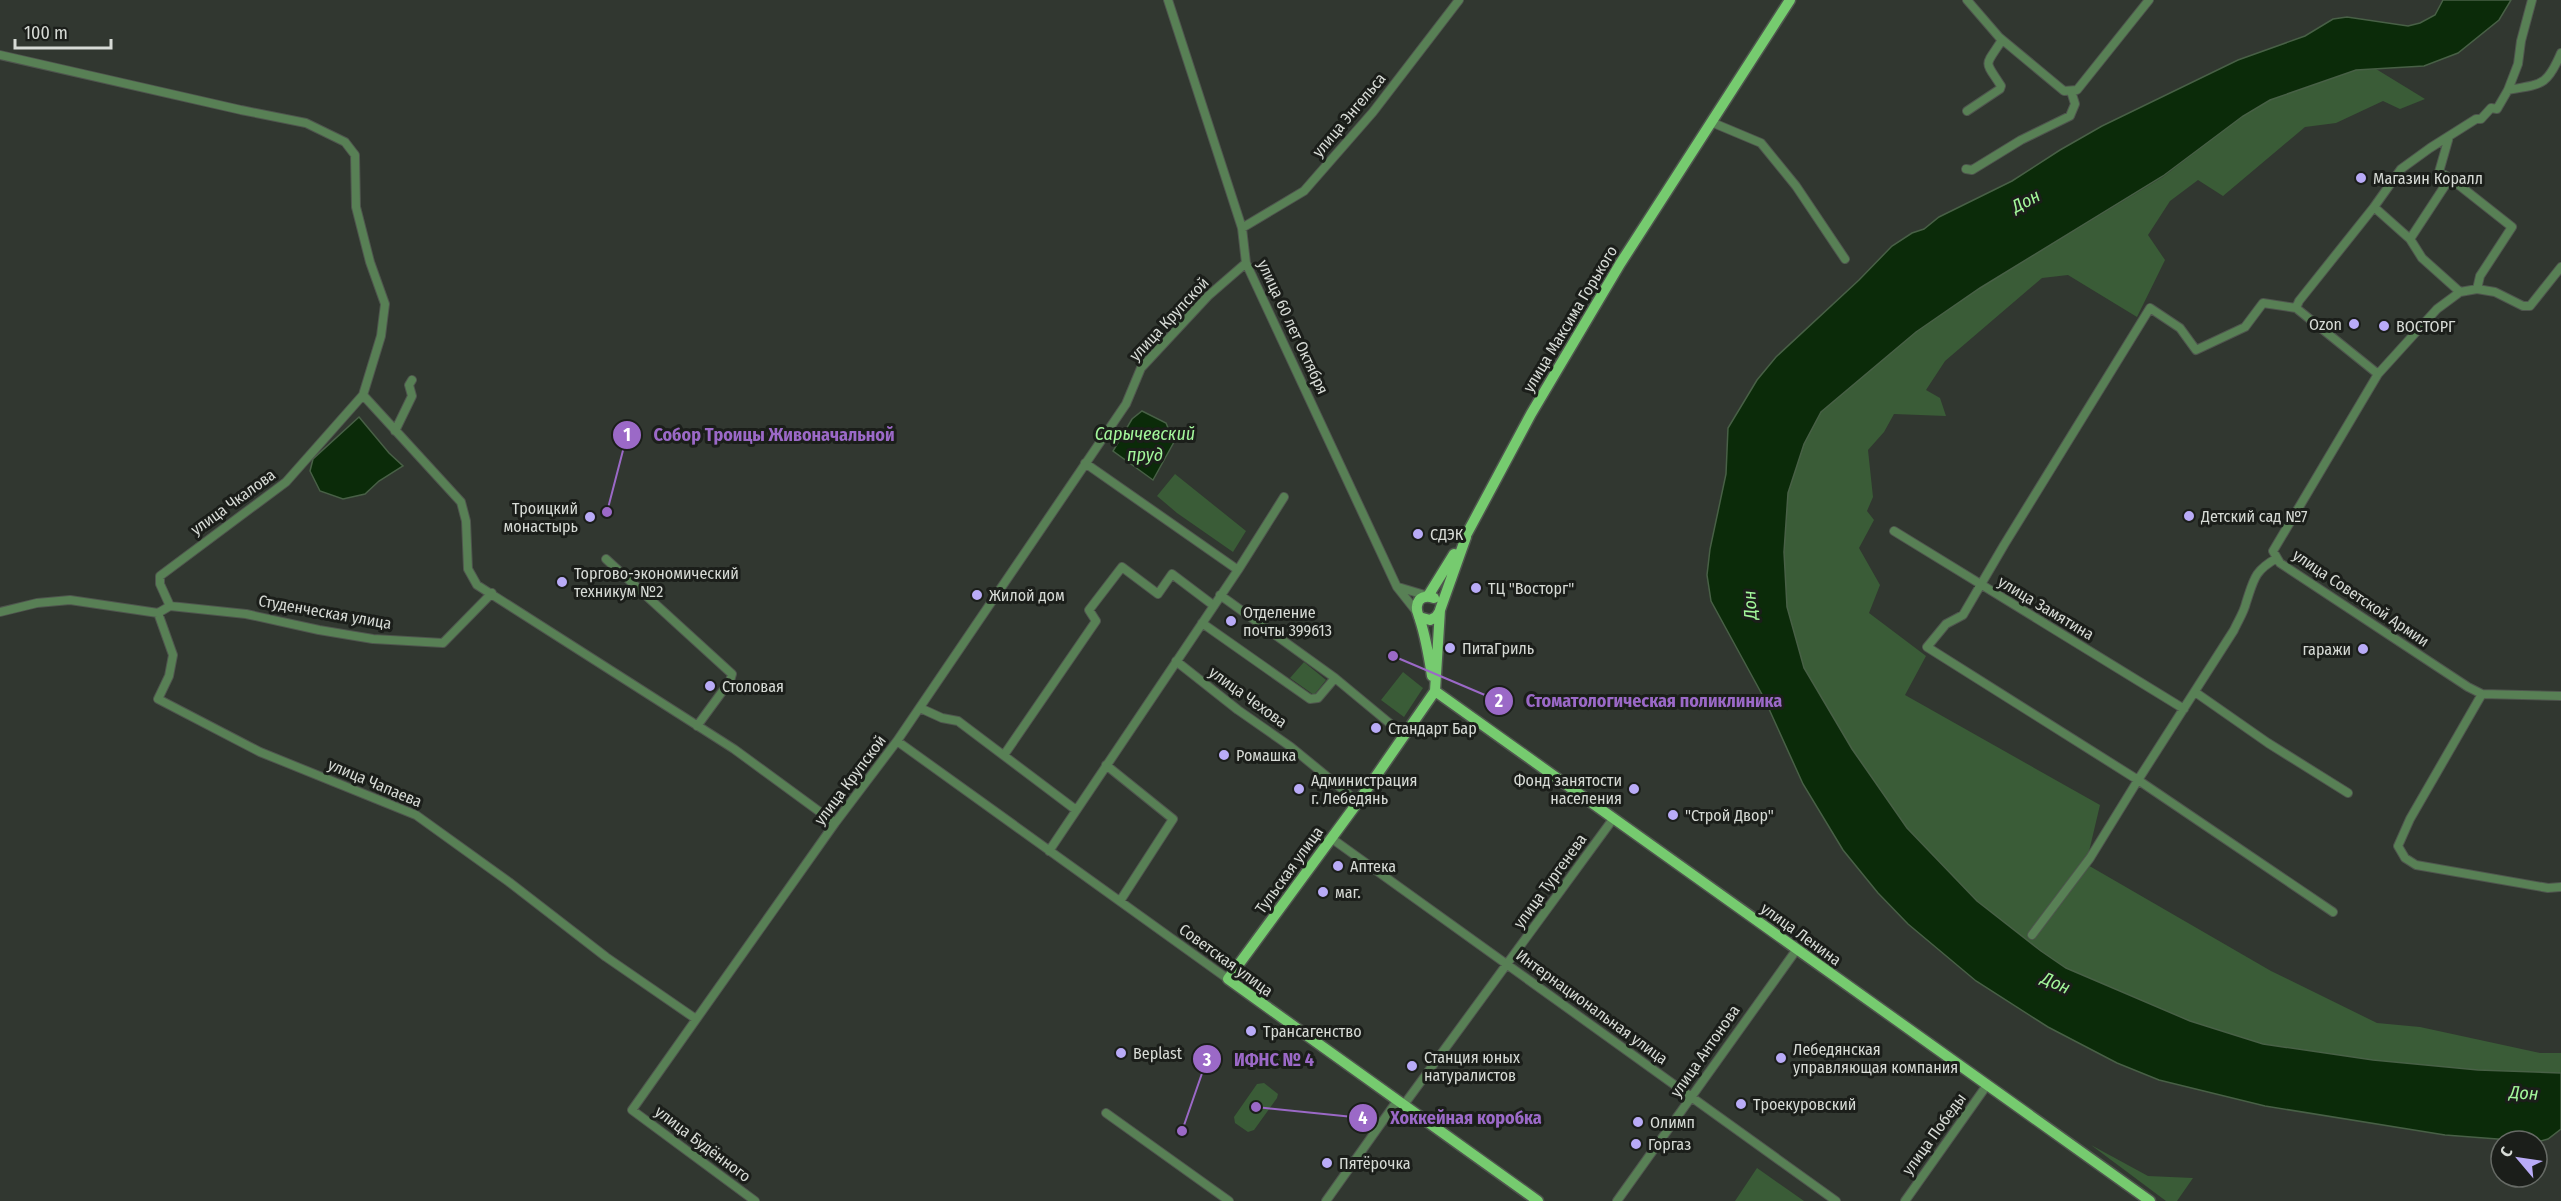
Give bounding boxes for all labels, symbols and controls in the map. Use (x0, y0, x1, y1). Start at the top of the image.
scale bar (15, 12, 111, 50)
text: 100 m (24, 22, 68, 44)
street label: улица Энгельса (1308, 69, 1390, 161)
place label: Магазин Коралл (2373, 169, 2483, 188)
marker: Магазин Коралл (2354, 171, 2368, 185)
water label: Дон (2006, 185, 2044, 218)
street label: улица Максима Горького (1519, 242, 1621, 396)
street label: улица 60 лет Октября (1254, 257, 1332, 397)
street label: улица Крупской (1125, 273, 1213, 365)
place label: Ozon (2309, 315, 2342, 334)
marker: Ozon (2347, 317, 2361, 331)
place label: ВОСТОРГ (2396, 317, 2456, 336)
marker: ВОСТОРГ (2377, 319, 2391, 333)
callout: Собор Троицы Живоначальной (612, 417, 907, 453)
water label: Сарычевский пруд (1095, 423, 1195, 466)
text: 1 (623, 424, 631, 446)
text: Собор Троицы Живоначальной (653, 424, 895, 446)
street label: улица Чкалова (187, 465, 279, 539)
place label: Троицкий монастырь (504, 499, 578, 536)
place label: Детский сад №7 (2200, 507, 2308, 526)
marker: Детский сад №7 (2182, 509, 2196, 523)
marker: Троицкий монастырь (583, 510, 597, 524)
place label: СДЭК (1430, 525, 1464, 544)
marker: СДЭК (1411, 527, 1425, 541)
street label: улица Советской Армии (2289, 545, 2433, 651)
place label: Торгово-экономический техникум №2 (574, 564, 739, 601)
street label: улица Замятина (1995, 572, 2097, 644)
marker: Торгово-экономический техникум №2 (555, 575, 569, 589)
place label: ТЦ "Восторг" (1488, 579, 1574, 598)
marker: ТЦ "Восторг" (1469, 581, 1483, 595)
place label: Жилой дом (989, 586, 1065, 605)
marker: Жилой дом (970, 588, 984, 602)
water label: Дон (1738, 590, 1762, 622)
street label: Студенческая улица (257, 591, 393, 633)
place label: Отделение почты 399613 (1243, 603, 1332, 640)
marker: Отделение почты 399613 (1224, 614, 1238, 628)
place label: ПитаГриль (1462, 639, 1534, 658)
place label: гаражи (2303, 640, 2351, 659)
marker: ПитаГриль (1443, 641, 1457, 655)
marker: гаражи (2356, 642, 2370, 656)
street label: улица Чехова (1205, 662, 1291, 732)
place label: Столовая (722, 677, 784, 696)
marker: Столовая (703, 679, 717, 693)
callout: Стоматологическая поликлиника (1484, 683, 1795, 719)
text: 2 (1494, 690, 1503, 712)
text: Стоматологическая поликлиника (1526, 690, 1782, 712)
place label: Стандарт Бар (1388, 719, 1477, 738)
marker: Стандарт Бар (1369, 721, 1383, 735)
street label: улица Крупской (810, 731, 890, 829)
place label: Ромашка (1236, 746, 1297, 765)
marker: Ромашка (1217, 748, 1231, 762)
street label: улица Чапаева (325, 755, 425, 811)
place label: Администрация г. Лебедянь (1311, 771, 1418, 808)
place label: Фонд занятости населения (1514, 771, 1622, 808)
marker: Администрация г. Лебедянь (1292, 782, 1306, 796)
marker: Фонд занятости населения (1627, 782, 1641, 796)
place label: "Строй Двор" (1685, 806, 1774, 825)
marker: "Строй Двор" (1666, 808, 1680, 822)
street label: Тульская улица (1251, 823, 1327, 917)
street label: улица Тургенева (1509, 830, 1591, 932)
place label: Аптека (1350, 857, 1396, 876)
marker: Аптека (1331, 859, 1345, 873)
place label: маг. (1335, 883, 1361, 902)
marker: маг. (1316, 885, 1330, 899)
street label: улица Ленина (1757, 899, 1845, 970)
street label: Советская улица (1175, 920, 1277, 1001)
street label: Интернациональная улица (1512, 946, 1672, 1068)
water label: Дон (2037, 966, 2074, 999)
street label: улица Антонова (1666, 1001, 1744, 1101)
place label: Трансагенство (1263, 1022, 1362, 1041)
marker: Трансагенство (1244, 1024, 1258, 1038)
place label: Лебедянская управляющая компания (1793, 1040, 1958, 1077)
callout: ИФНС № 4 (1192, 1041, 1326, 1077)
place label: Beplast (1133, 1044, 1183, 1063)
marker: Beplast (1114, 1046, 1128, 1060)
place label: Станция юных натуралистов (1424, 1048, 1520, 1085)
text: 3 (1202, 1049, 1212, 1071)
text: ИФНС № 4 (1234, 1049, 1314, 1071)
marker: Лебедянская управляющая компания (1774, 1051, 1788, 1065)
marker: Станция юных натуралистов (1405, 1059, 1419, 1073)
water label: Дон (2507, 1081, 2539, 1105)
street label: улица Победы (1898, 1089, 1970, 1179)
place label: Троекуровский (1753, 1095, 1856, 1114)
marker: Троекуровский (1734, 1097, 1748, 1111)
callout: Хоккейная коробка (1348, 1100, 1553, 1136)
street label: улица Будённого (651, 1102, 755, 1186)
text: 4 (1358, 1107, 1368, 1129)
text: Хоккейная коробка (1389, 1107, 1542, 1129)
place label: Олимп (1650, 1113, 1695, 1132)
marker: Олимп (1631, 1115, 1645, 1129)
north arrow (2489, 1129, 2549, 1189)
place label: Горгаз (1648, 1135, 1691, 1154)
marker: Горгаз (1629, 1137, 1643, 1151)
text: С (2496, 1143, 2517, 1160)
place label: Пятёрочка (1339, 1154, 1411, 1173)
marker: Пятёрочка (1320, 1156, 1334, 1170)

